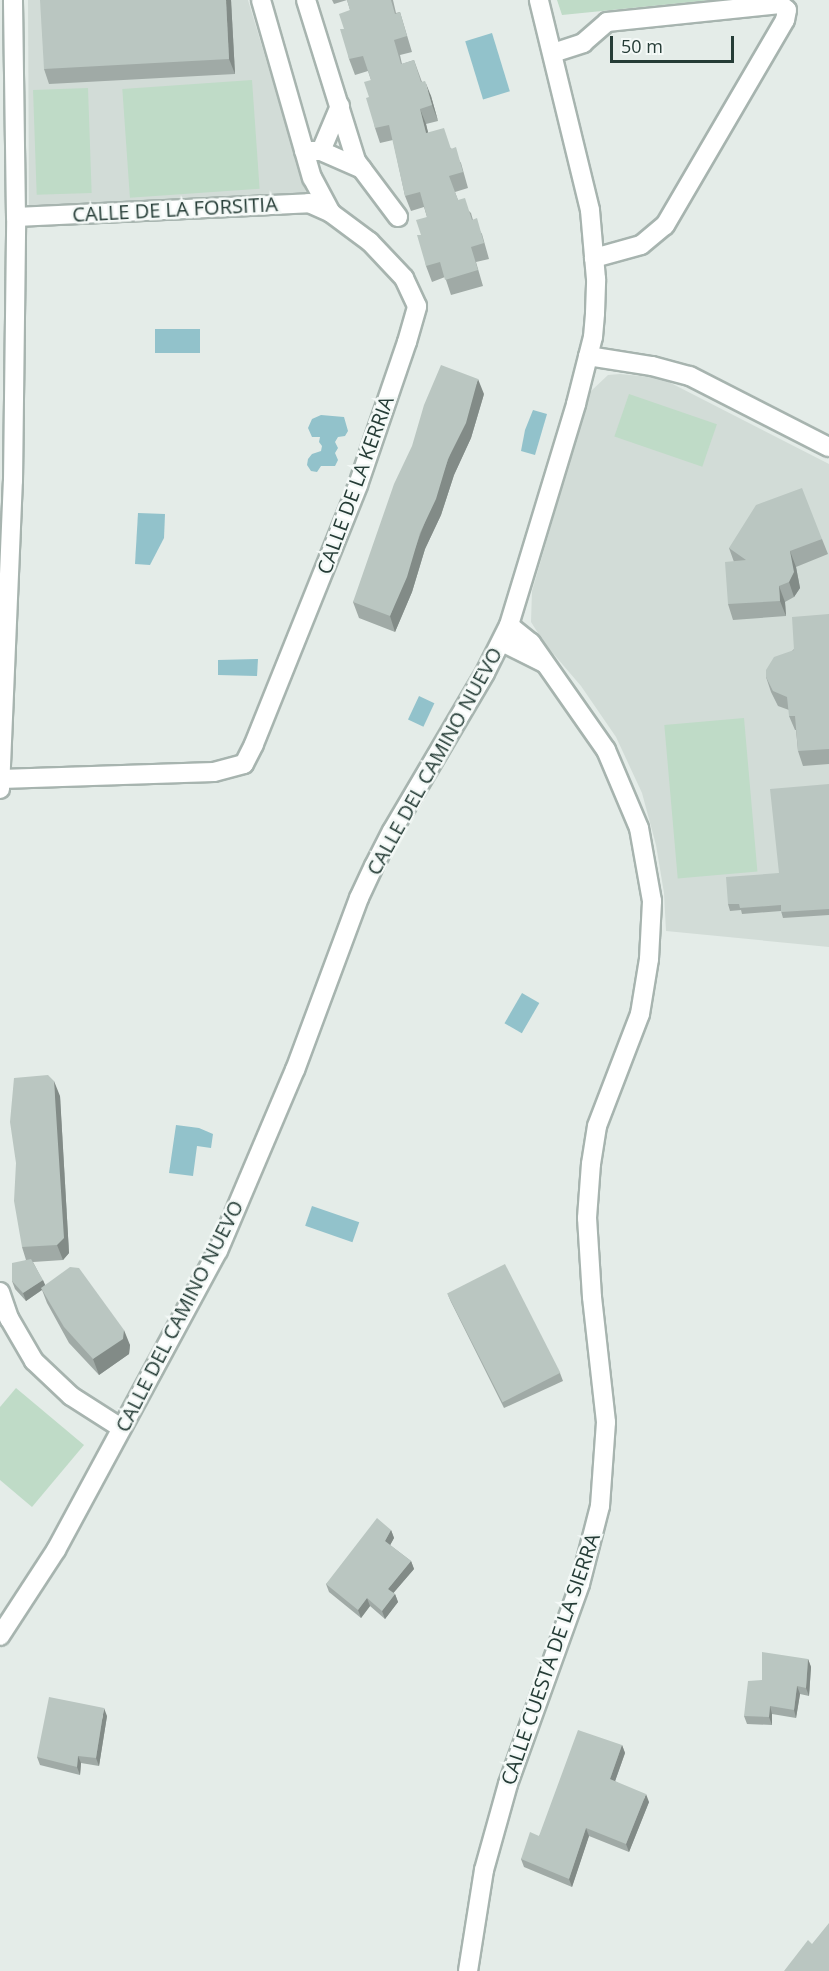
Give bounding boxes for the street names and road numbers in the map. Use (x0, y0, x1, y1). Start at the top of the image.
street label: CALLE DE LA FORSITIA (72, 192, 278, 226)
street label: CALLE DE LA KERRIA (312, 393, 398, 577)
street label: CALLE DEL CAMINO NUEVO (361, 643, 507, 879)
street label: CALLE DEL CAMINO NUEVO (110, 1196, 248, 1436)
street label: CALLE CUESTA DE LA SIERRA (496, 1530, 604, 1788)

